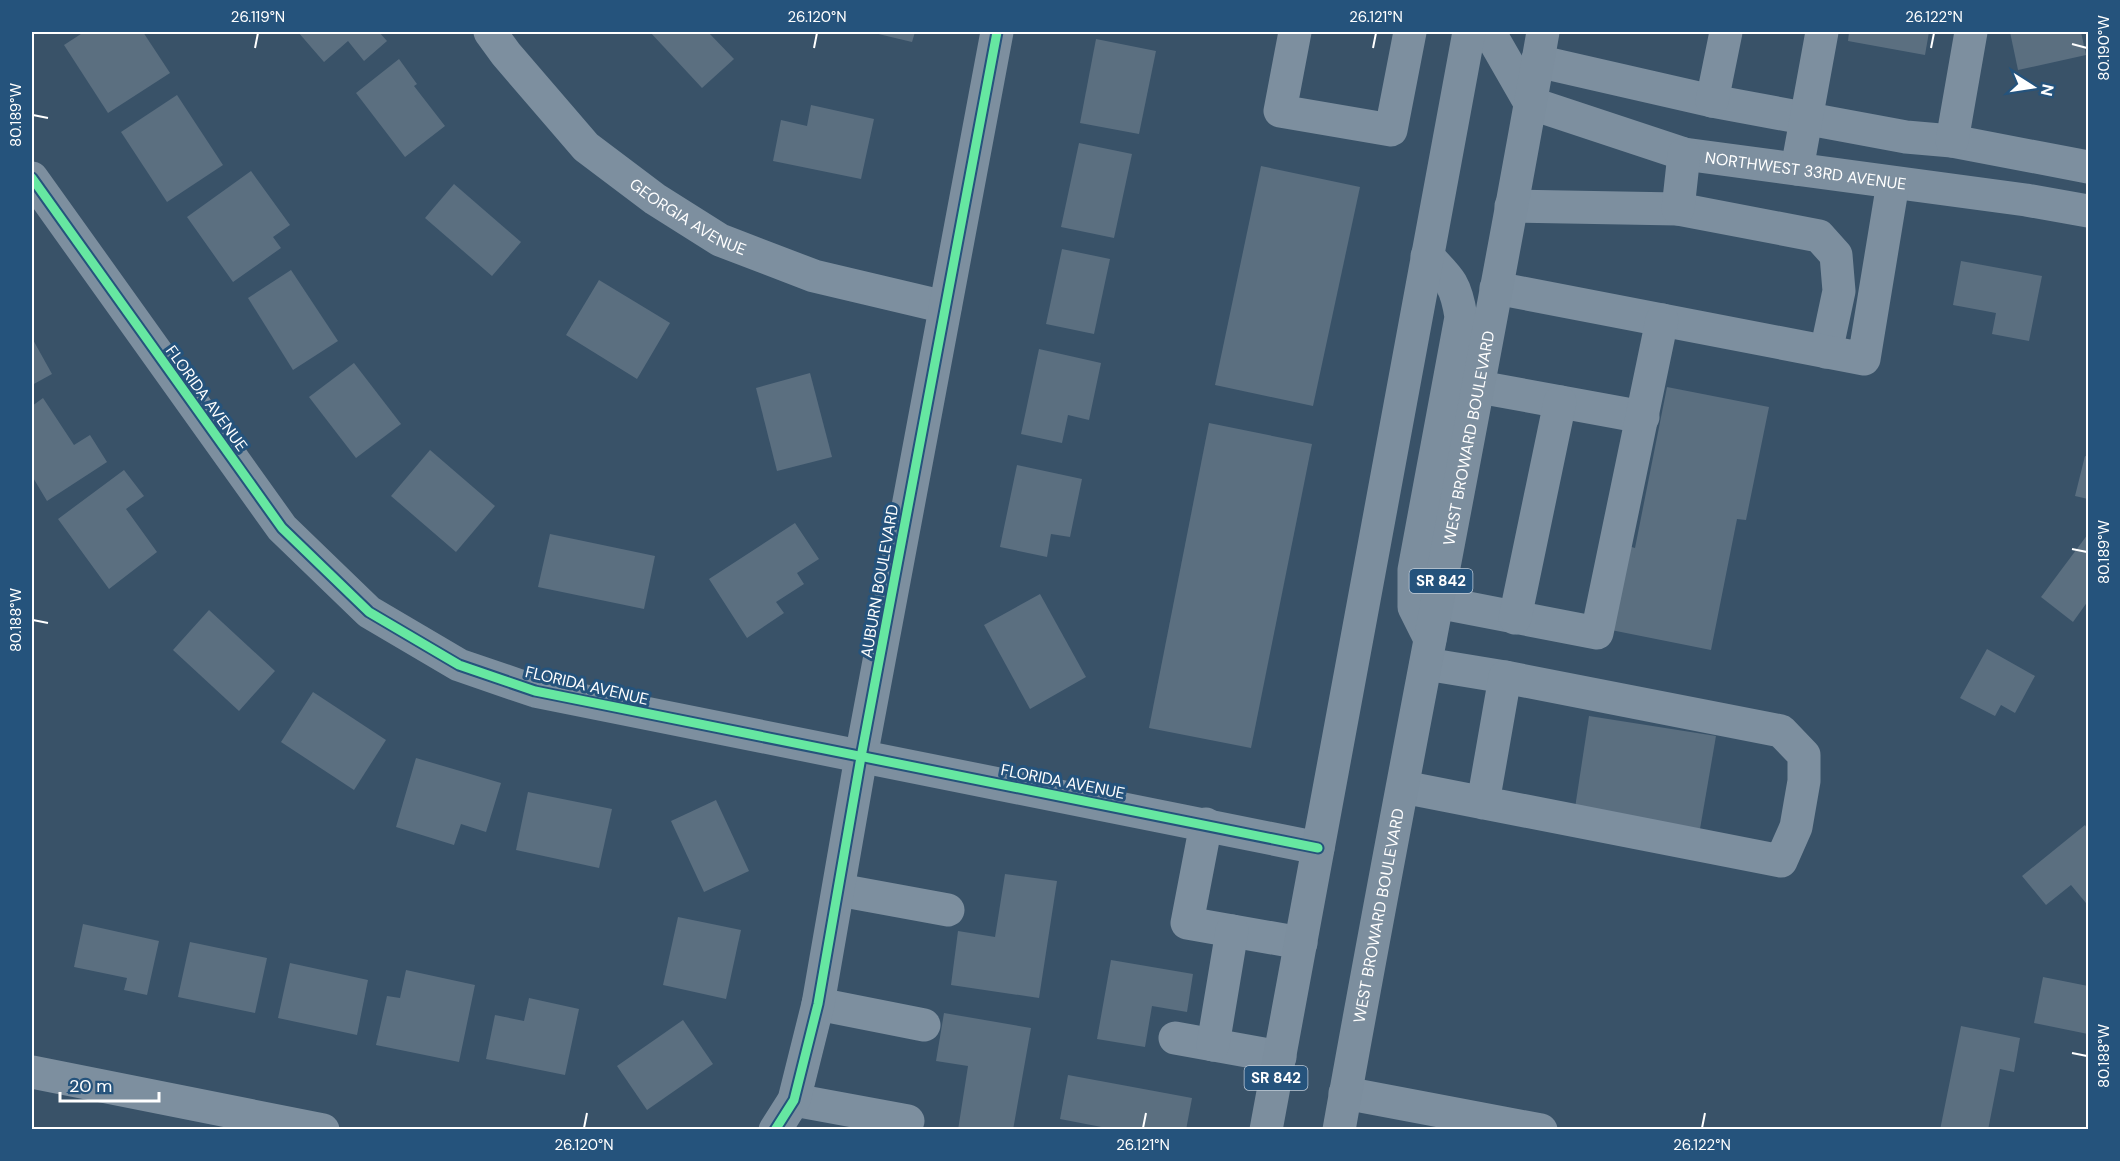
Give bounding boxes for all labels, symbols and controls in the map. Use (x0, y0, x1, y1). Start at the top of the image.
text: 26.119°N (231, 7, 285, 27)
text: 26.120°N (787, 7, 847, 27)
text: 26.121°N (1349, 7, 1403, 27)
text: 26.122°N (1905, 7, 1963, 27)
text: 80.190°W (2094, 15, 2114, 81)
north arrow (2003, 57, 2063, 117)
text: N (2036, 82, 2059, 98)
text: 80.189°W (6, 83, 26, 147)
street label: NORTHWEST 33RD AVENUE (1704, 147, 1908, 195)
street label: GEORGIA AVENUE (625, 174, 749, 260)
street label: WEST BROWARD BOULEVARD (1438, 329, 1500, 547)
street label: FLORIDA AVENUE (161, 341, 252, 455)
street label: AUBURN BOULEVARD (856, 503, 903, 660)
text: 80.189°W (2094, 520, 2114, 584)
road number: SR 842 (1410, 569, 1472, 593)
text: 80.188°W (6, 588, 26, 652)
street label: FLORIDA AVENUE (523, 661, 651, 710)
street label: FLORIDA AVENUE (999, 759, 1127, 804)
street label: WEST BROWARD BOULEVARD (1348, 806, 1409, 1025)
text: 80.188°W (2094, 1024, 2114, 1088)
scale bar (60, 1065, 159, 1103)
road number: SR 842 (1244, 1066, 1308, 1090)
text: 20 m (69, 1074, 112, 1098)
text: 26.120°N (554, 1135, 614, 1155)
text: 26.121°N (1116, 1135, 1170, 1155)
text: 26.122°N (1673, 1135, 1731, 1155)

